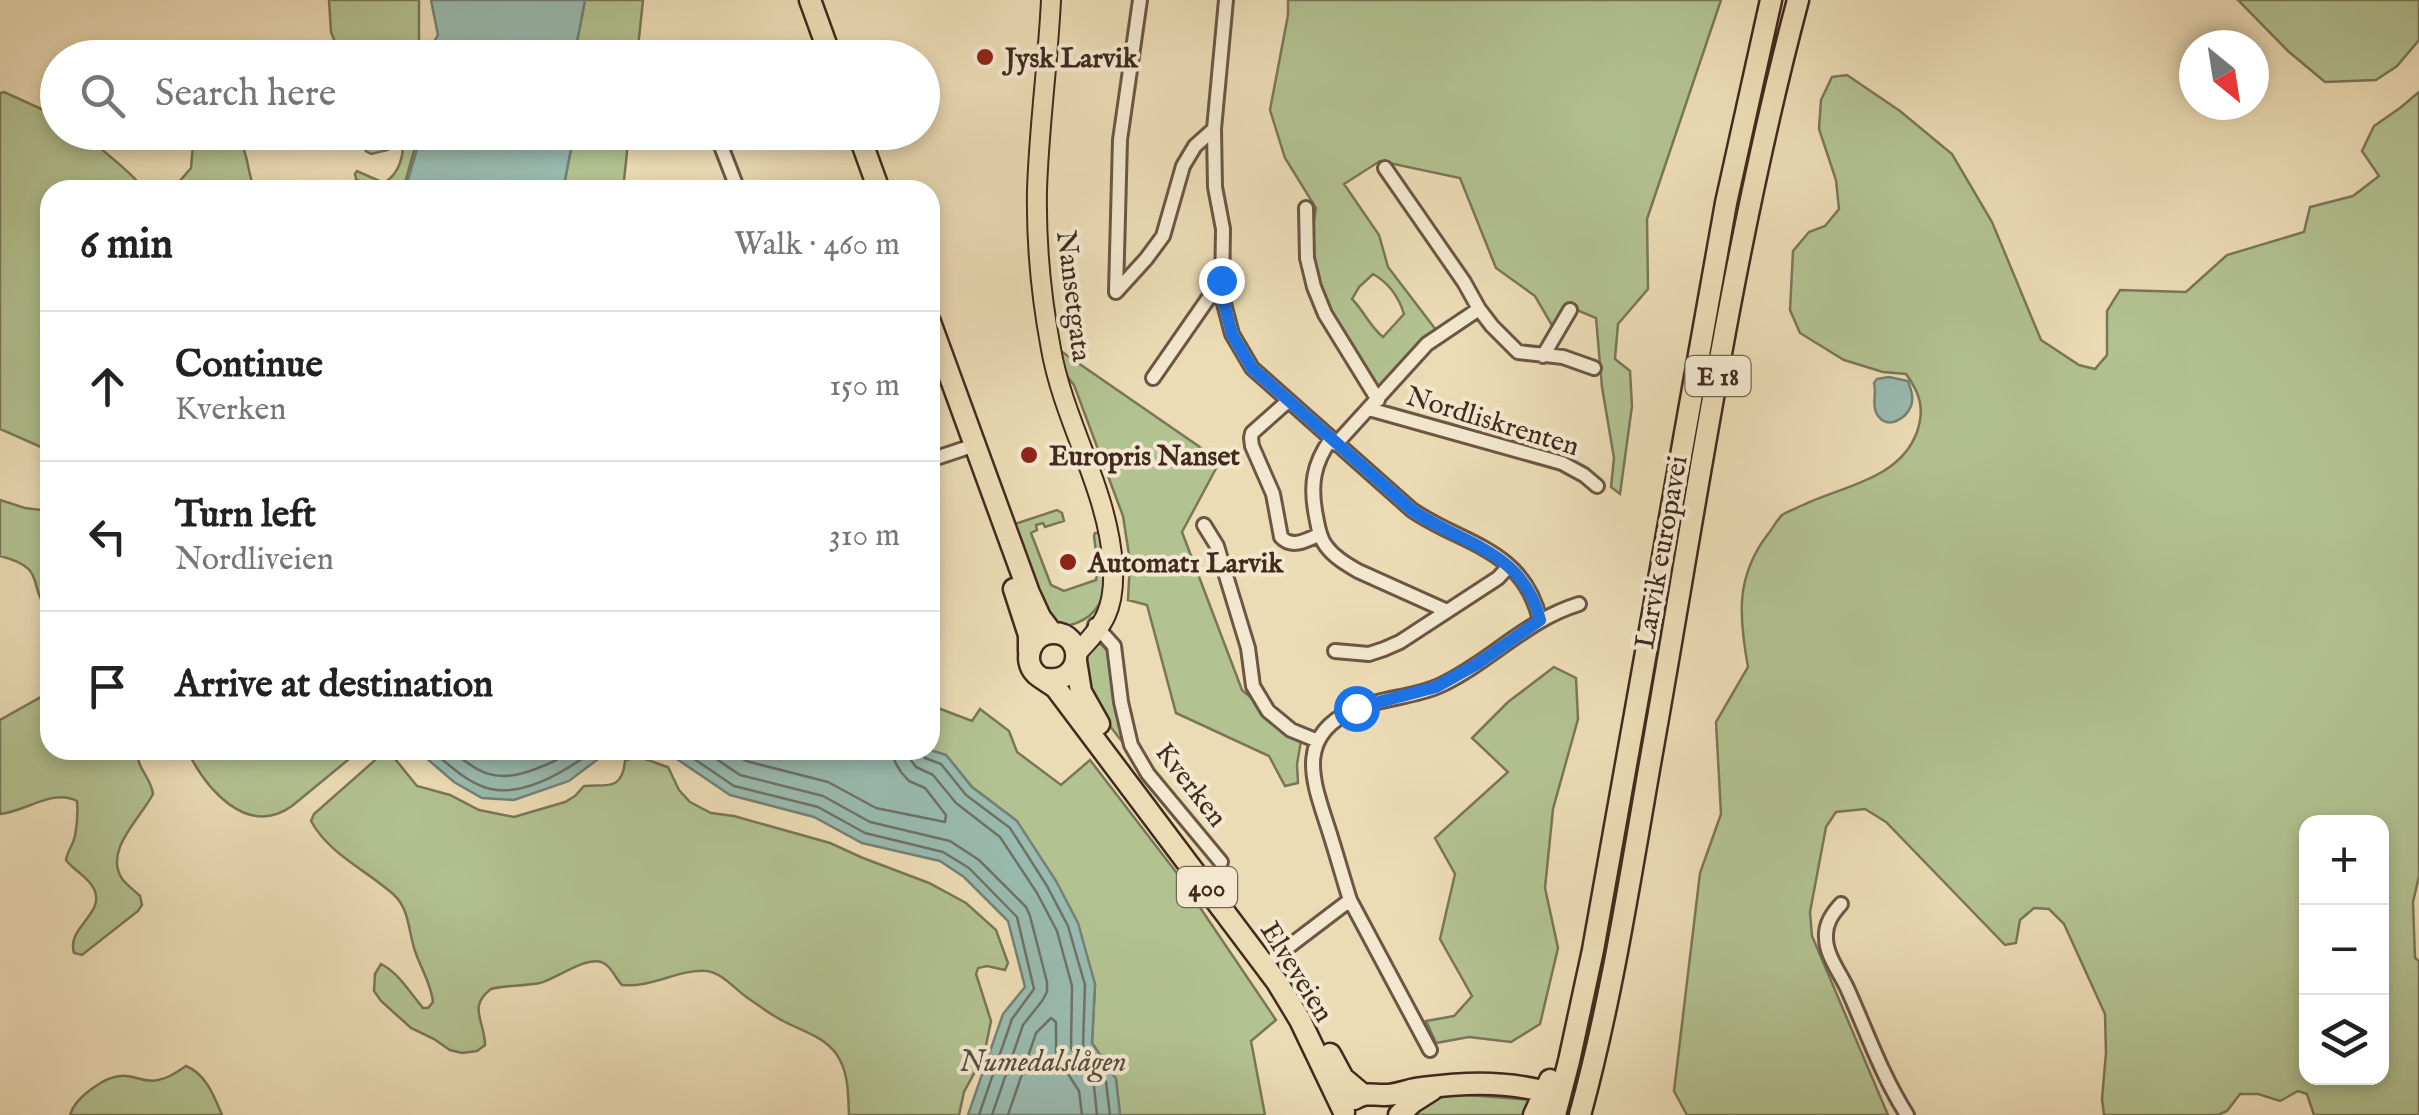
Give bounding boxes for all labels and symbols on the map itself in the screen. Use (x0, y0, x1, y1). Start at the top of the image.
north arrow (2179, 30, 2269, 120)
place label: Jysk Larvik (1001, 42, 1139, 77)
marker: Jysk Larvik (974, 46, 996, 68)
street label: Nansetgata (1047, 229, 1098, 365)
route end (1199, 258, 1245, 304)
road number: E 18 (1686, 356, 1750, 396)
street label: Nordliskrenten (1402, 379, 1583, 465)
place label: Europris Nanset (1049, 440, 1240, 475)
marker: Europris Nanset (1018, 444, 1040, 466)
street label: Larvik europavei (1628, 453, 1697, 652)
place label: Automat1 Larvik (1087, 547, 1284, 582)
marker: Automat1 Larvik (1057, 551, 1079, 573)
route start (1334, 686, 1380, 732)
street label: Kverken (1146, 736, 1234, 835)
road number: 400 (1177, 867, 1237, 907)
street label: Elveveien (1251, 916, 1340, 1029)
water label: Numedalslågen (959, 1044, 1127, 1082)

